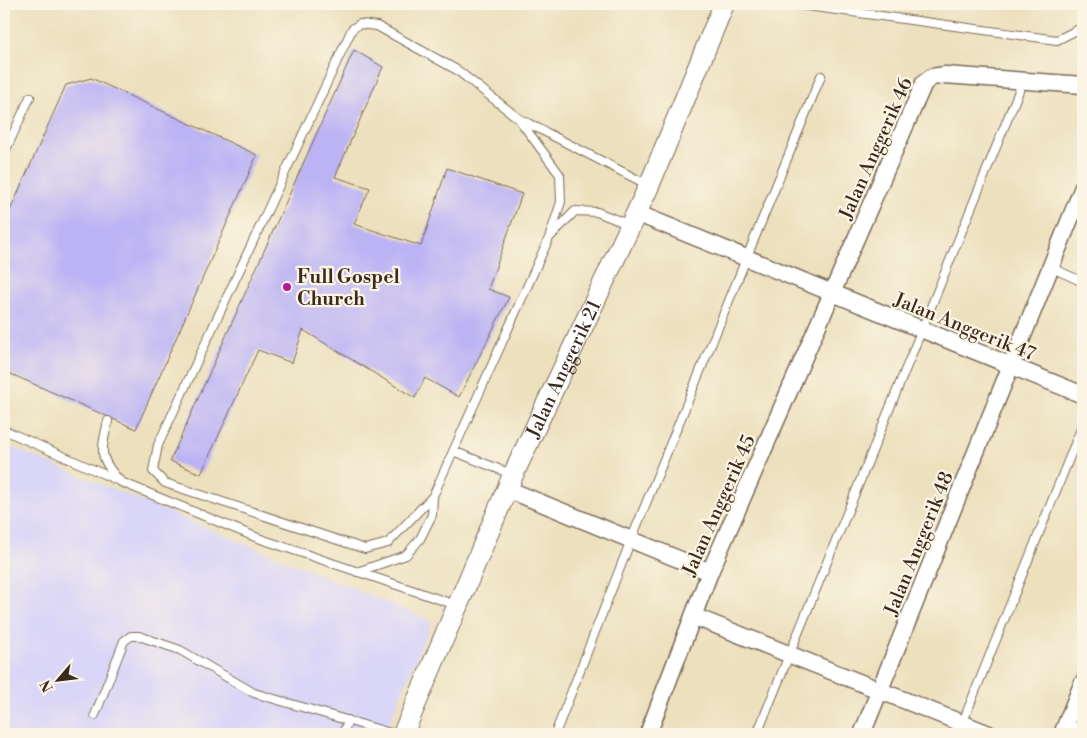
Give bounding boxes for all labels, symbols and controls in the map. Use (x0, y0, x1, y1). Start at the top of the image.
street label: Jalan Anggerik 46 (833, 74, 918, 224)
place label: Full Gospel Church (297, 265, 400, 311)
marker: Full Gospel Church (281, 281, 293, 293)
street label: Jalan Anggerik 47 (889, 287, 1039, 366)
street label: Jalan Anggerik 21 (521, 296, 607, 443)
street label: Jalan Anggerik 45 (677, 431, 761, 581)
street label: Jalan Anggerik 48 (879, 468, 959, 620)
north arrow (32, 656, 82, 706)
text: N (37, 677, 58, 695)

